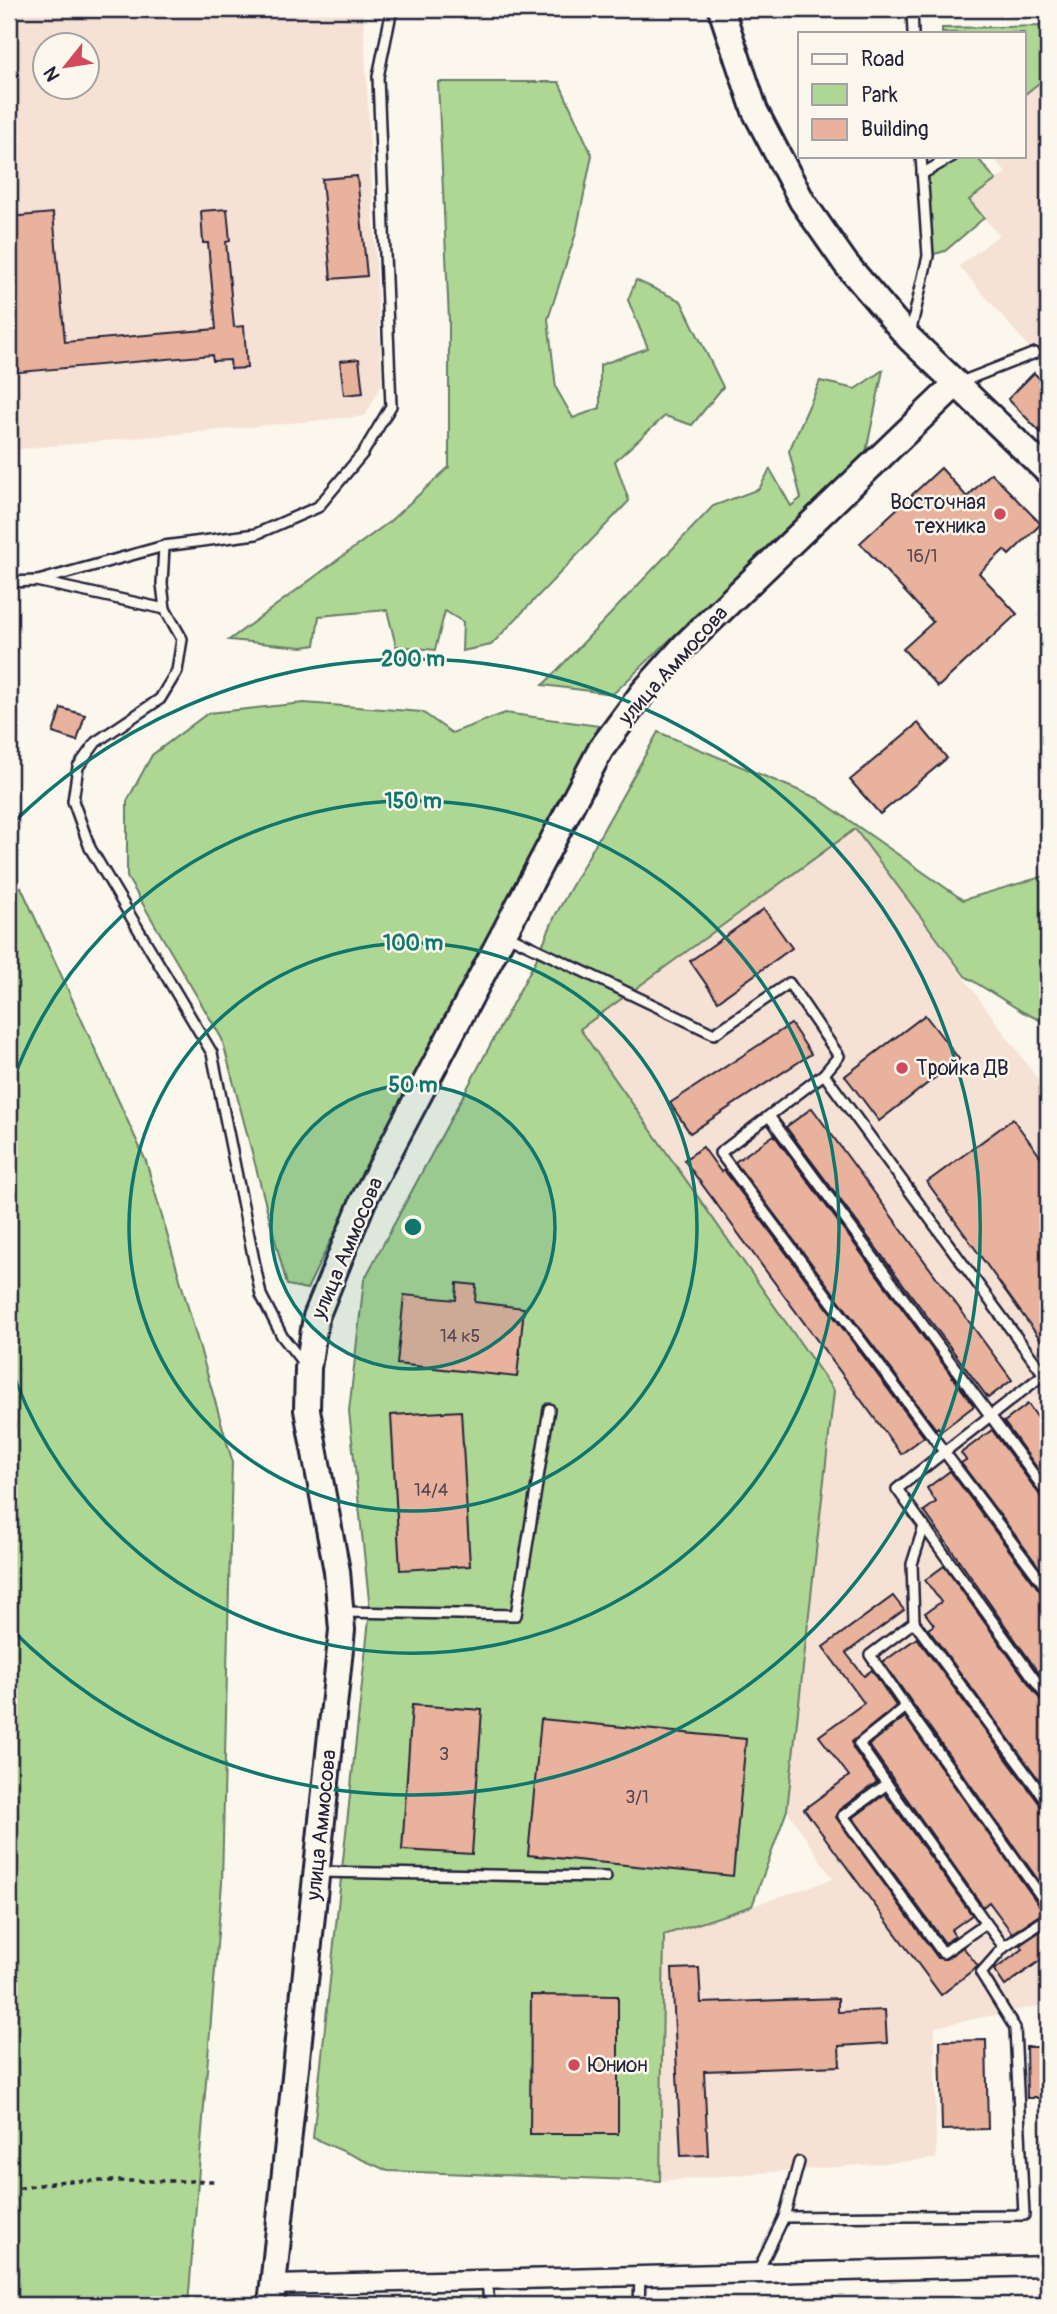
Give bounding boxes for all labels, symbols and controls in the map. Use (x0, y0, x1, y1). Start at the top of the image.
north arrow (32, 32, 102, 102)
legend (798, 32, 1026, 158)
text: Road (861, 46, 905, 73)
text: N (38, 62, 66, 86)
text: Park (861, 82, 898, 109)
text: Building (861, 116, 928, 143)
place label: Восточная техника (890, 489, 986, 540)
marker: Восточная техника (992, 506, 1008, 522)
house number: 16/1 (906, 545, 938, 568)
street label: улица Аммосова (612, 600, 734, 731)
text: 200 m (381, 646, 445, 673)
text: 150 m (384, 788, 442, 815)
text: 100 m (383, 930, 443, 957)
place label: Тройка ДВ (916, 1055, 1009, 1082)
marker: Тройка ДВ (894, 1060, 910, 1076)
text: 50 m (389, 1072, 438, 1099)
street label: улица Аммосова (305, 1173, 389, 1324)
centre of rings (401, 1215, 425, 1239)
house number: 14 к5 (440, 1325, 480, 1348)
house number: 14/4 (414, 1479, 449, 1502)
house number: 3 (439, 1743, 449, 1766)
street label: улица Аммосова (300, 1748, 343, 1903)
house number: 3/1 (625, 1786, 649, 1809)
place label: Юнион (588, 2052, 648, 2079)
marker: Юнион (566, 2057, 582, 2073)

